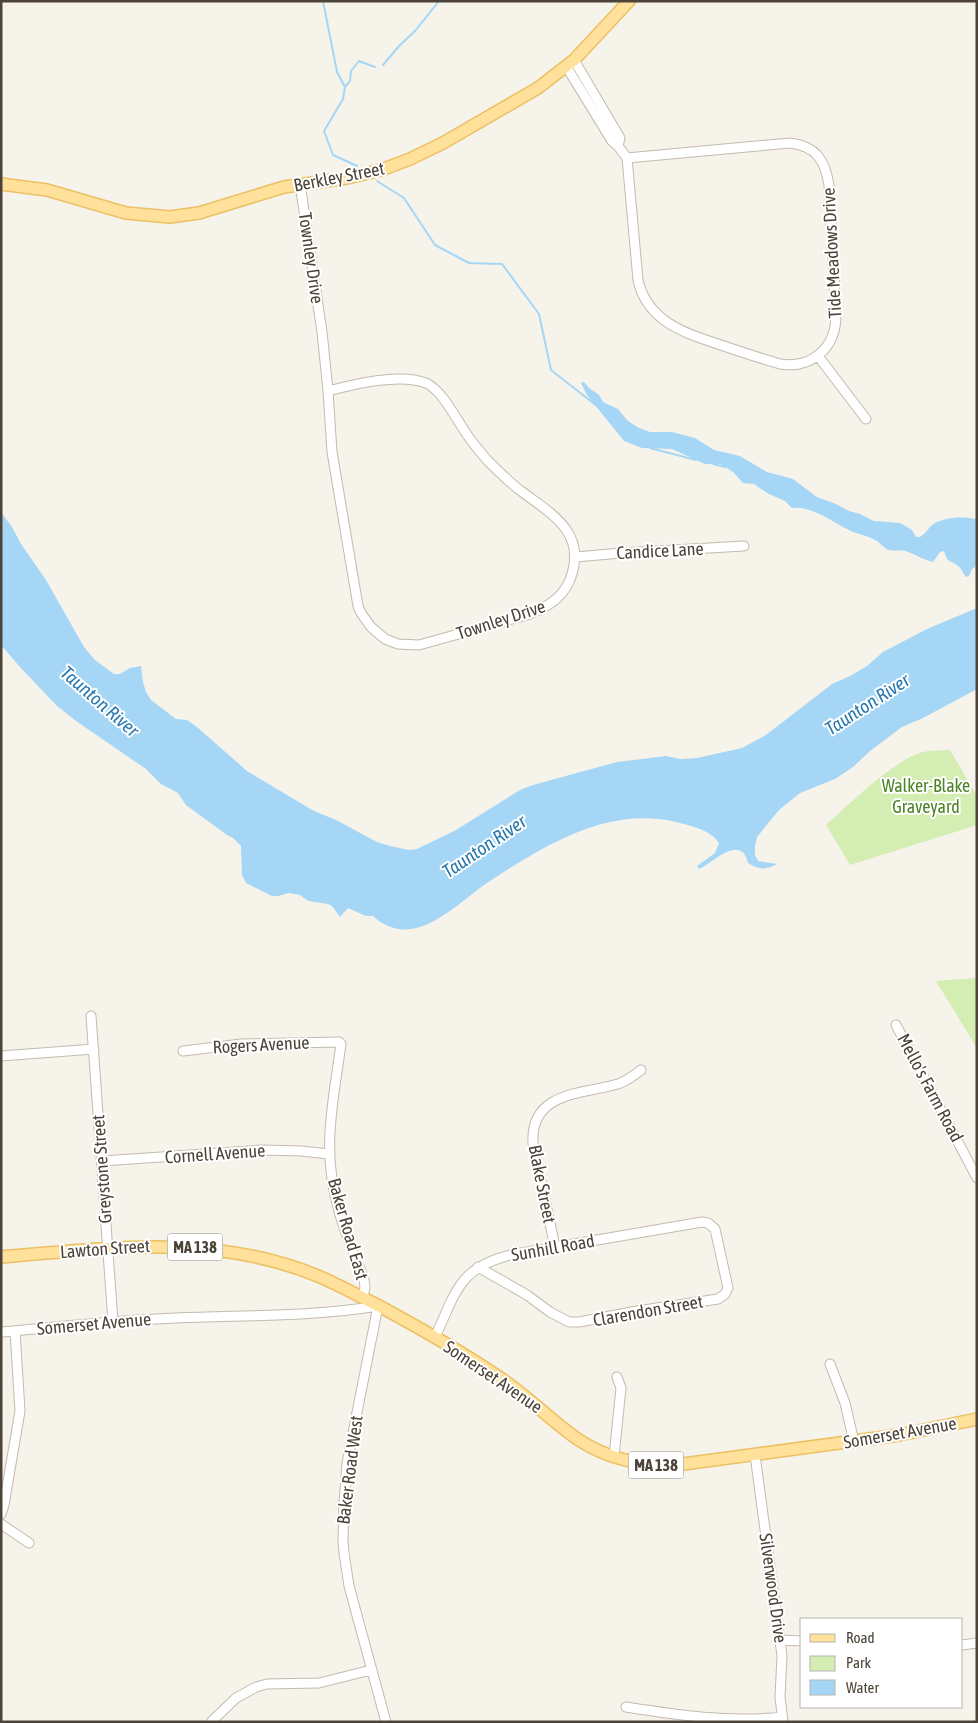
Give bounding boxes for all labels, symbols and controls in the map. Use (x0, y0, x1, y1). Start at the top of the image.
street label: Berkley Street (292, 157, 386, 196)
street label: Tide Meadows Drive (818, 187, 845, 319)
street label: Townley Drive (295, 211, 328, 305)
street label: Candice Lane (616, 538, 704, 563)
street label: Townley Drive (454, 595, 548, 644)
water label: Taunton River (56, 661, 145, 742)
water label: Taunton River (821, 668, 914, 739)
park label: Walker-Blake Graveyard (882, 775, 970, 817)
water label: Taunton River (438, 809, 531, 882)
street label: Mello's Farm Road (893, 1030, 968, 1145)
street label: Rogers Avenue (212, 1031, 310, 1058)
street label: Greystone Street (87, 1114, 116, 1224)
street label: Cornell Avenue (164, 1140, 266, 1167)
street label: Blake Street (525, 1143, 560, 1225)
street label: Baker Road East (324, 1176, 373, 1282)
street label: Sunhill Road (510, 1230, 596, 1265)
road number: MA 138 (168, 1234, 222, 1260)
street label: Lawton Street (59, 1235, 151, 1262)
street label: Clarendon Street (591, 1291, 704, 1330)
street label: Somerset Avenue (36, 1308, 152, 1339)
street label: Somerset Avenue (440, 1336, 547, 1417)
street label: Somerset Avenue (842, 1412, 958, 1453)
street label: Baker Road West (332, 1414, 367, 1526)
road number: MA 138 (628, 1452, 684, 1478)
street label: Silverwood Drive (755, 1532, 792, 1644)
legend (800, 1618, 963, 1708)
text: Road (846, 1629, 875, 1646)
text: Park (846, 1654, 871, 1671)
text: Water (846, 1679, 879, 1696)

